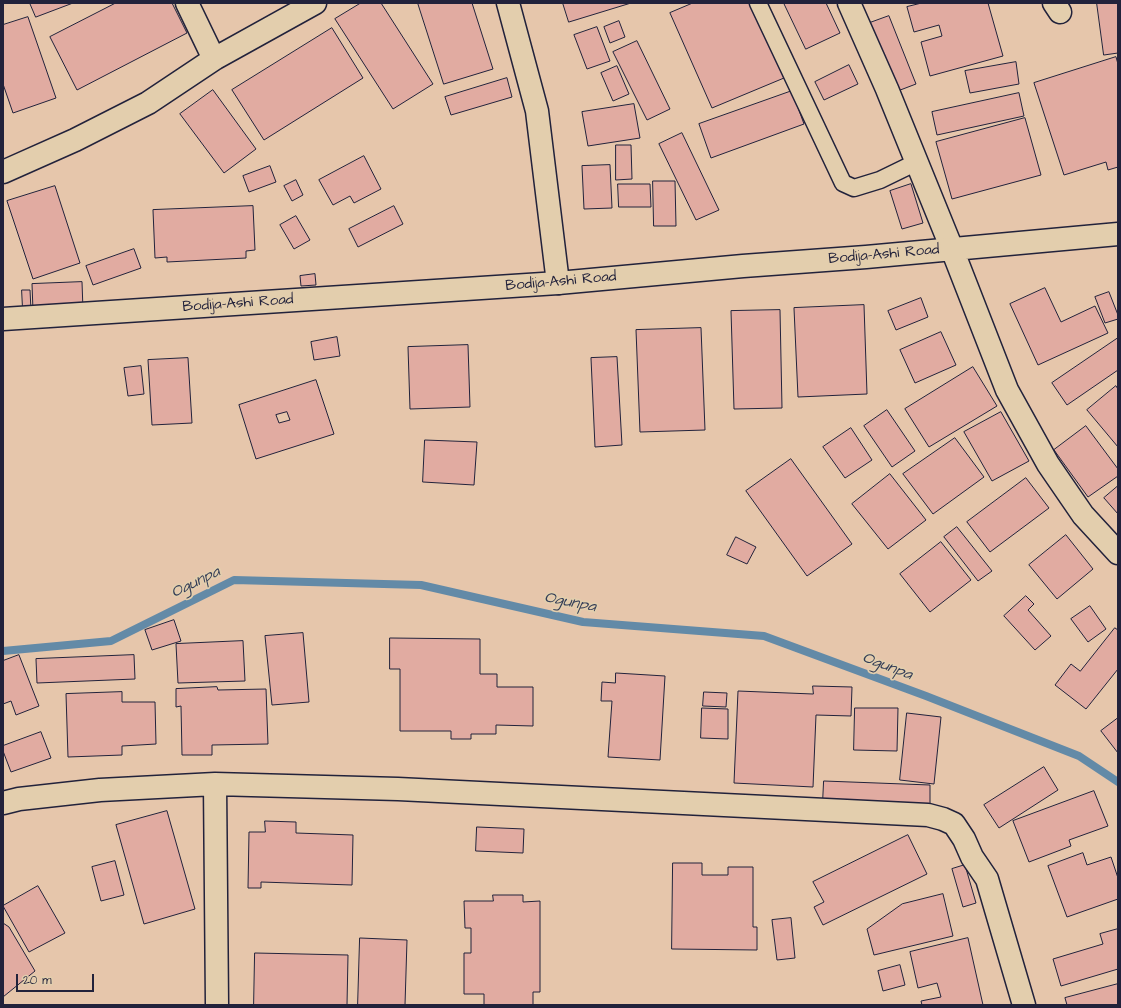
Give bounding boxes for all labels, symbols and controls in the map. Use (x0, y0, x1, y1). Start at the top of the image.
street label: Bodija-Ashi Road (828, 241, 940, 269)
street label: Bodija-Ashi Road (505, 268, 617, 296)
street label: Bodija-Ashi Road (182, 291, 294, 317)
water label: Ogunpa (168, 563, 224, 603)
water label: Ogunpa (543, 589, 597, 617)
water label: Ogunpa (859, 649, 915, 685)
scale bar (18, 966, 96, 992)
text: 20 m (23, 972, 52, 989)

